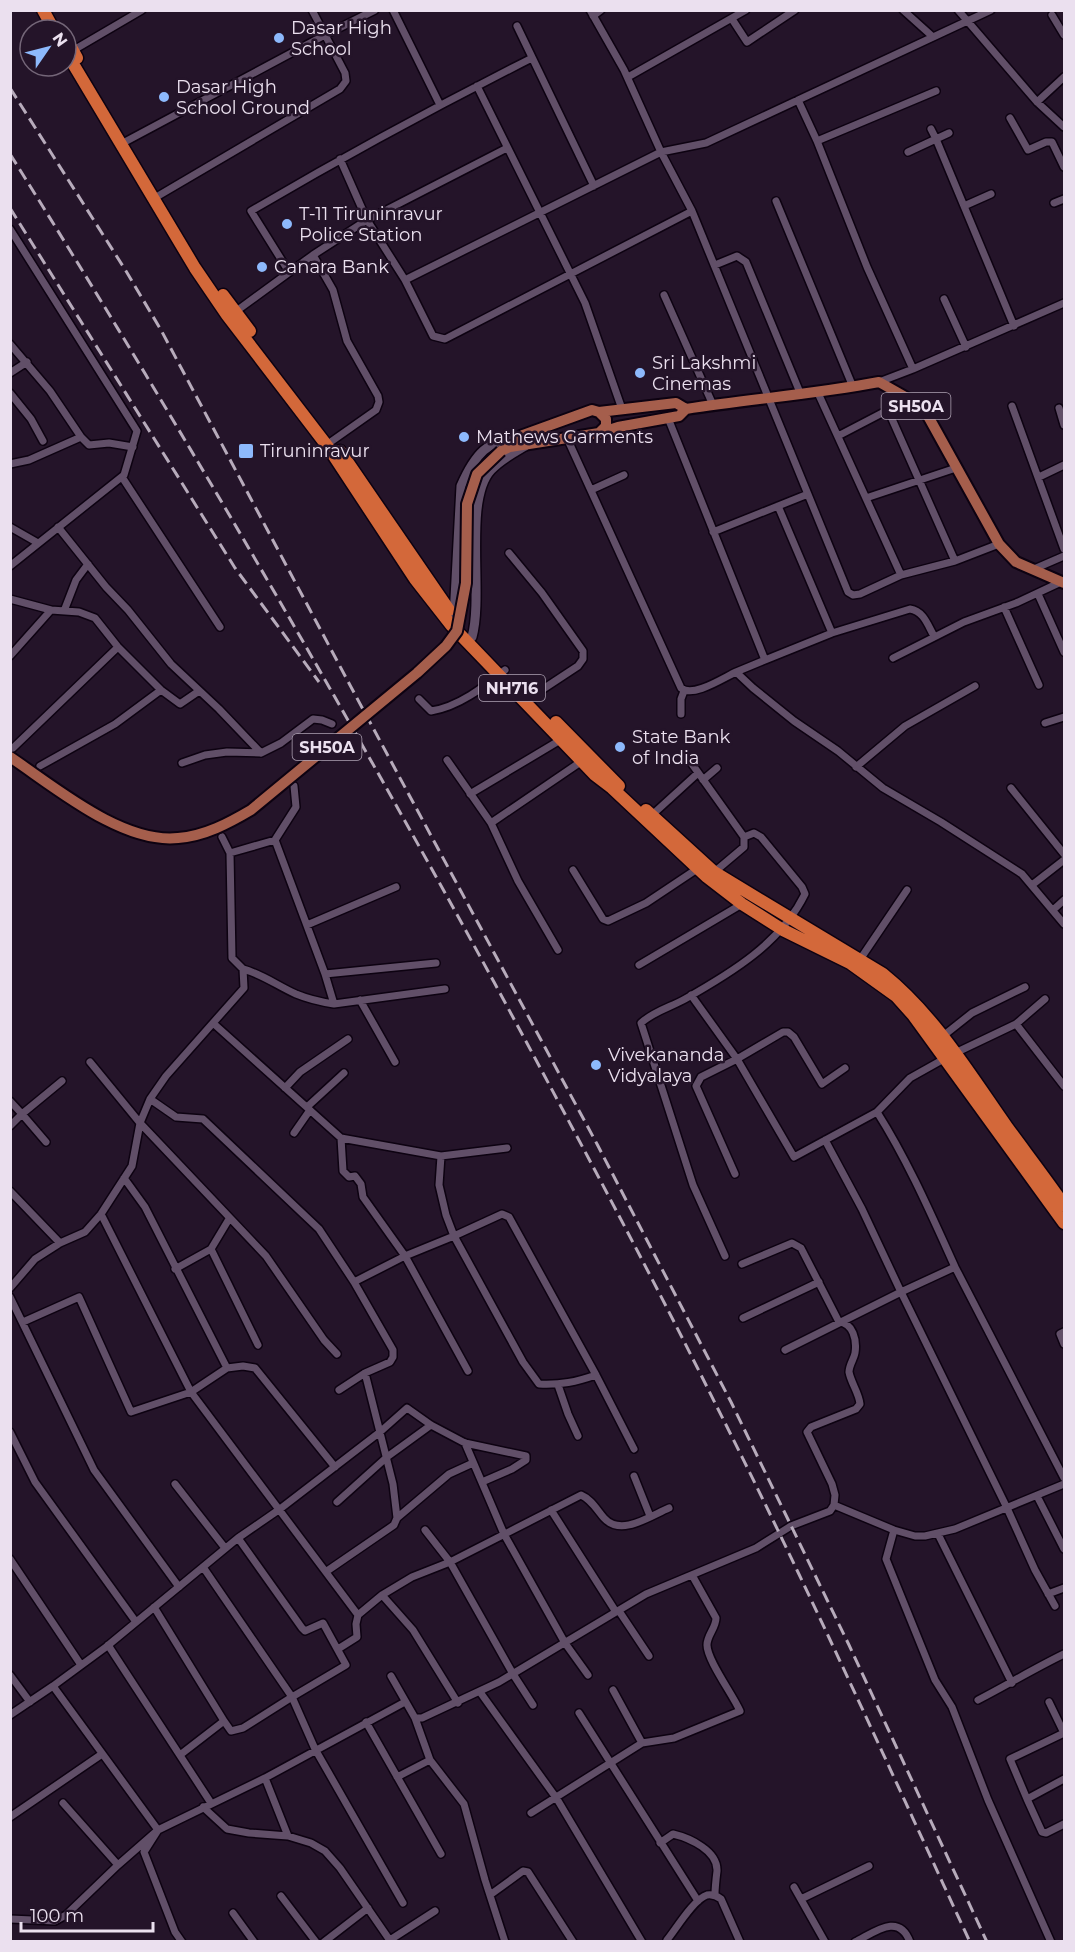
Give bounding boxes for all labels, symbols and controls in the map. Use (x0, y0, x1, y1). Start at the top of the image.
place label: Dasar High School (291, 17, 392, 60)
north arrow (18, 18, 78, 78)
text: N (48, 29, 71, 50)
marker: Dasar High School (272, 31, 286, 45)
place label: Dasar High School Ground (176, 76, 310, 119)
marker: Dasar High School Ground (157, 90, 171, 104)
place label: T-11 Tiruninravur Police Station (299, 203, 443, 246)
marker: T-11 Tiruninravur Police Station (280, 217, 294, 231)
place label: Canara Bank (274, 256, 389, 278)
marker: Canara Bank (255, 260, 269, 274)
place label: Sri Lakshmi Cinemas (652, 352, 756, 395)
marker: Sri Lakshmi Cinemas (633, 366, 647, 380)
road number: SH50A (882, 393, 950, 419)
place label: Mathews Garments (476, 426, 653, 448)
marker: Mathews Garments (457, 430, 471, 444)
place label: Tiruninravur (260, 440, 370, 462)
marker: Tiruninravur (237, 442, 255, 460)
road number: NH716 (479, 675, 545, 701)
place label: State Bank of India (632, 726, 731, 769)
road number: SH50A (292, 734, 362, 760)
marker: State Bank of India (613, 740, 627, 754)
place label: Vivekananda Vidyalaya (608, 1044, 724, 1087)
marker: Vivekananda Vidyalaya (589, 1058, 603, 1072)
scale bar (21, 1895, 153, 1933)
text: 100 m (30, 1905, 84, 1927)

